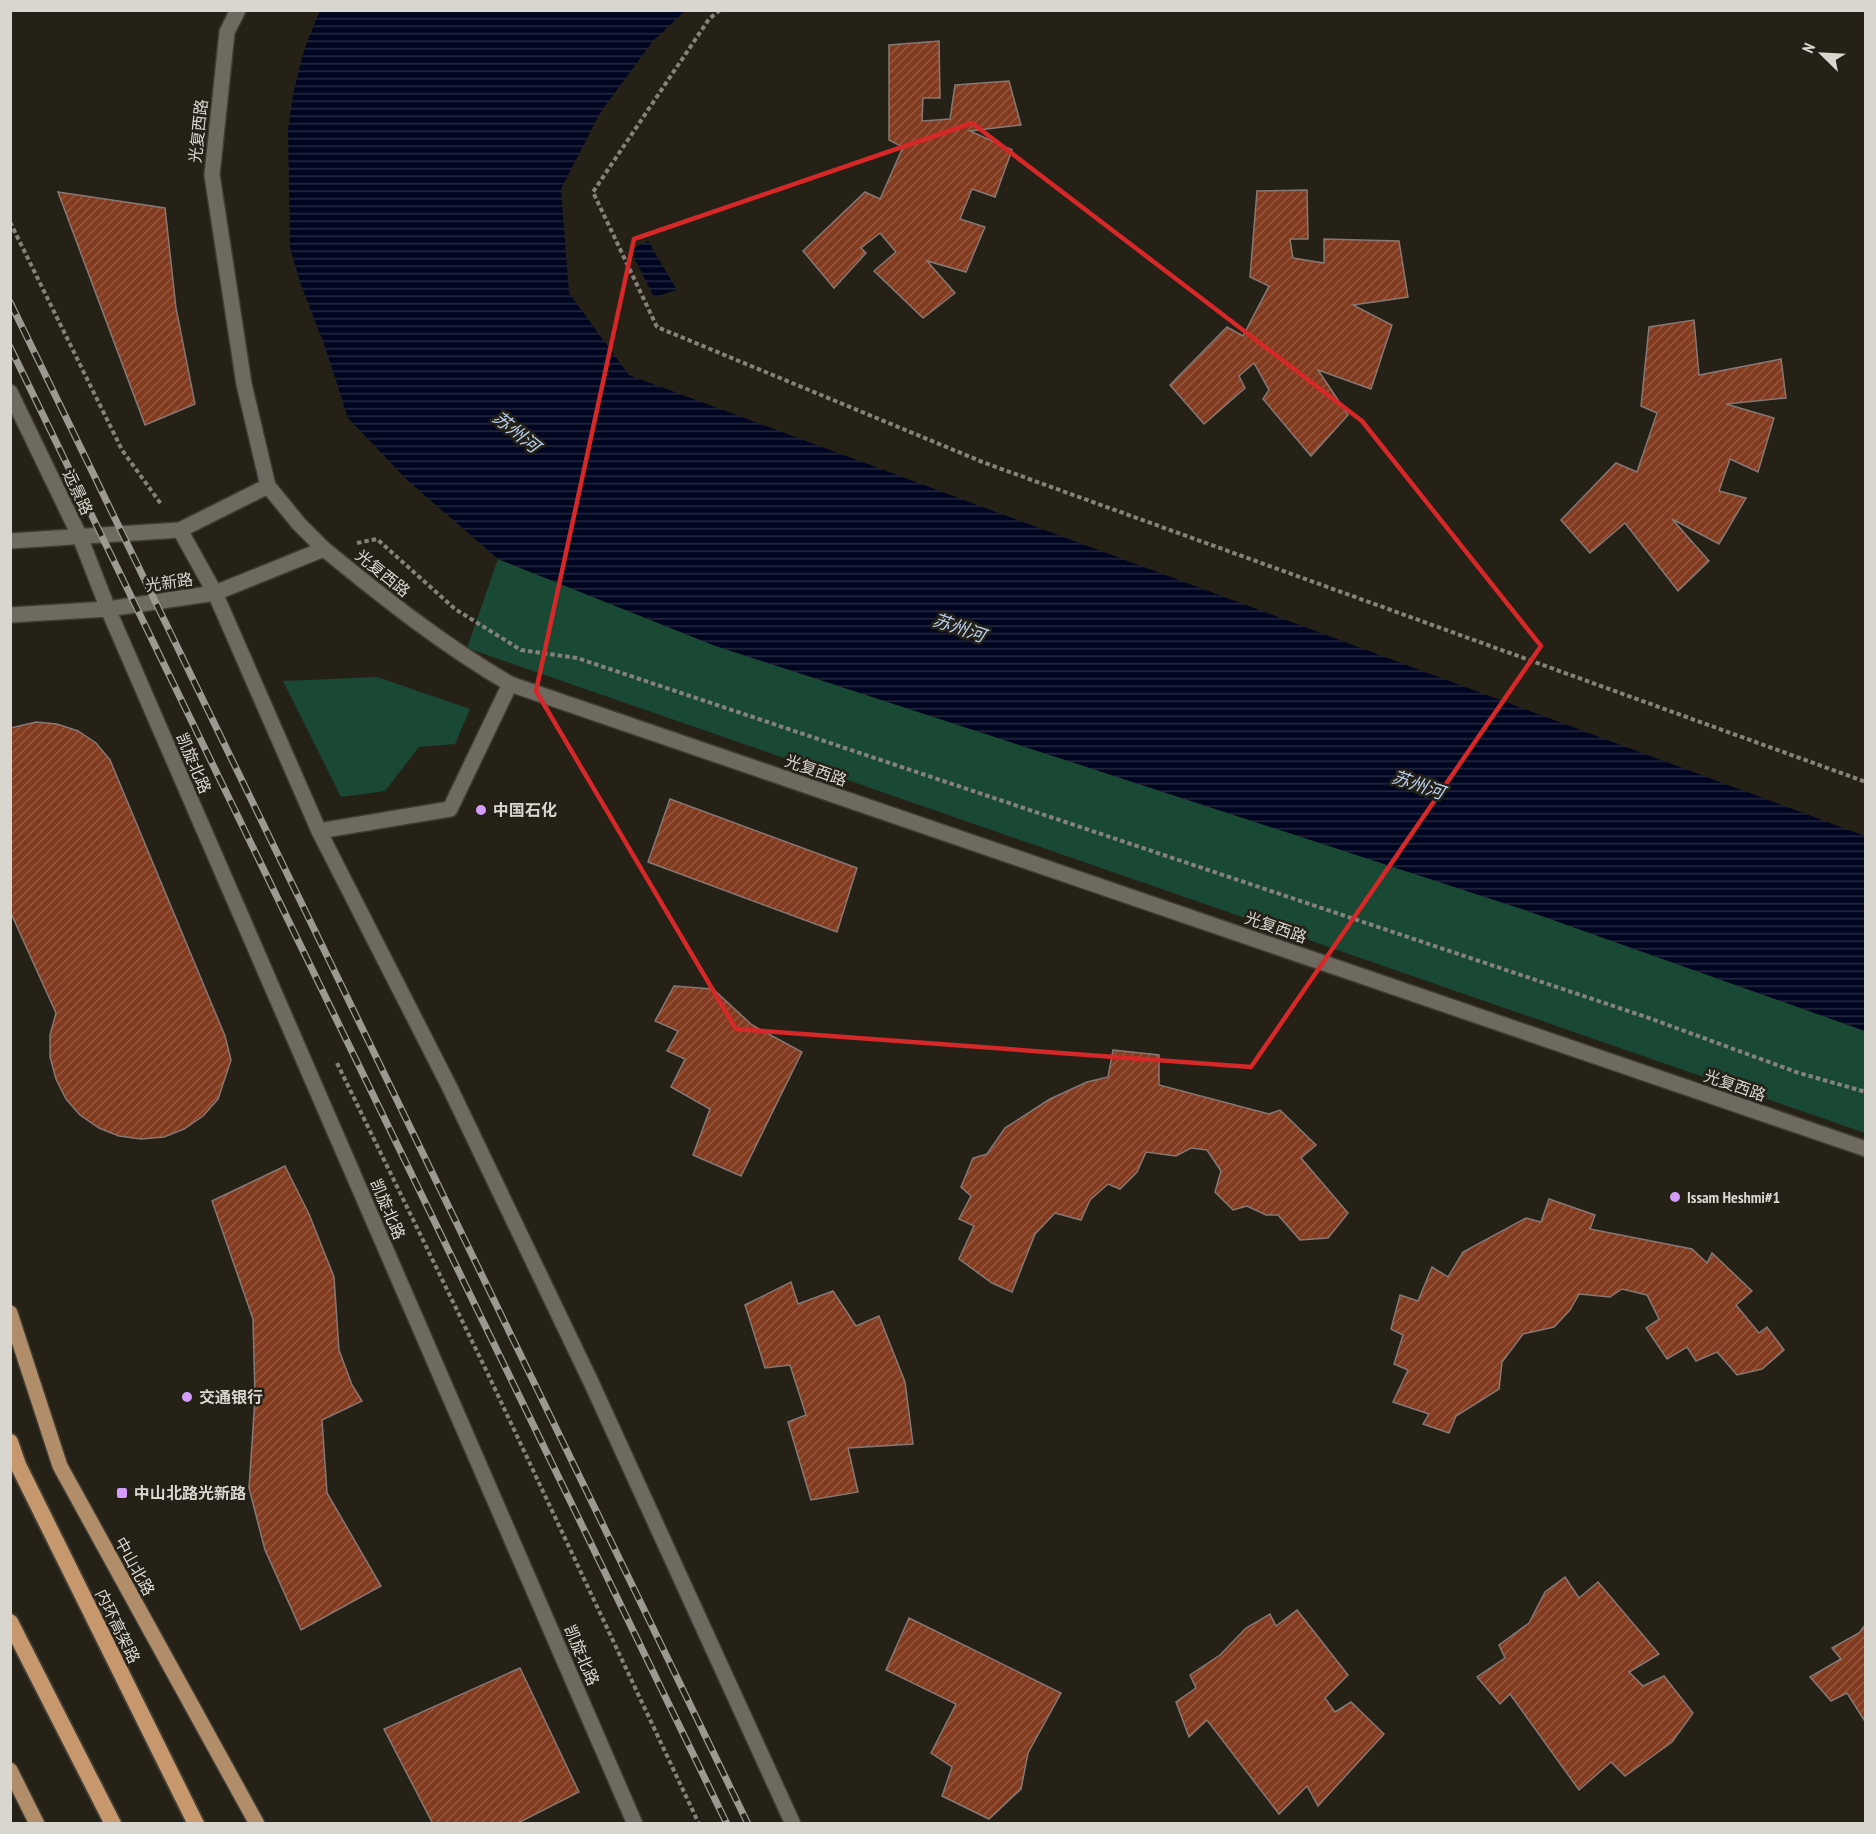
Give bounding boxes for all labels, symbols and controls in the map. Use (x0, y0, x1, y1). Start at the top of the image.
north arrow (1792, 24, 1852, 84)
text: N (1797, 40, 1819, 56)
street label: 光复西路 (185, 98, 211, 164)
water label: 苏州河 (488, 406, 547, 459)
street label: 远景路 (59, 466, 97, 518)
street label: 光复西路 (352, 545, 414, 601)
street label: 光新路 (144, 569, 194, 595)
water label: 苏州河 (930, 608, 991, 648)
street label: 凯旋北路 (172, 730, 216, 796)
street label: 光复西路 (782, 750, 850, 790)
water label: 苏州河 (1389, 765, 1450, 805)
place label: 中国石化 (493, 800, 557, 820)
marker: 中国石化 (474, 803, 488, 817)
street label: 光复西路 (1242, 907, 1310, 947)
street label: 光复西路 (1701, 1065, 1769, 1105)
street label: 凯旋北路 (366, 1176, 410, 1242)
place label: Issam Heshmi#1 (1687, 1187, 1780, 1207)
marker: Issam Heshmi#1 (1668, 1190, 1682, 1204)
place label: 交通银行 (199, 1387, 263, 1407)
marker: 交通银行 (180, 1390, 194, 1404)
place label: 中山北路光新路 (134, 1483, 246, 1503)
marker: 中山北路光新路 (115, 1486, 129, 1500)
street label: 中山北路 (111, 1533, 159, 1599)
street label: 内环高架路 (91, 1586, 145, 1666)
street label: 凯旋北路 (560, 1622, 604, 1688)

